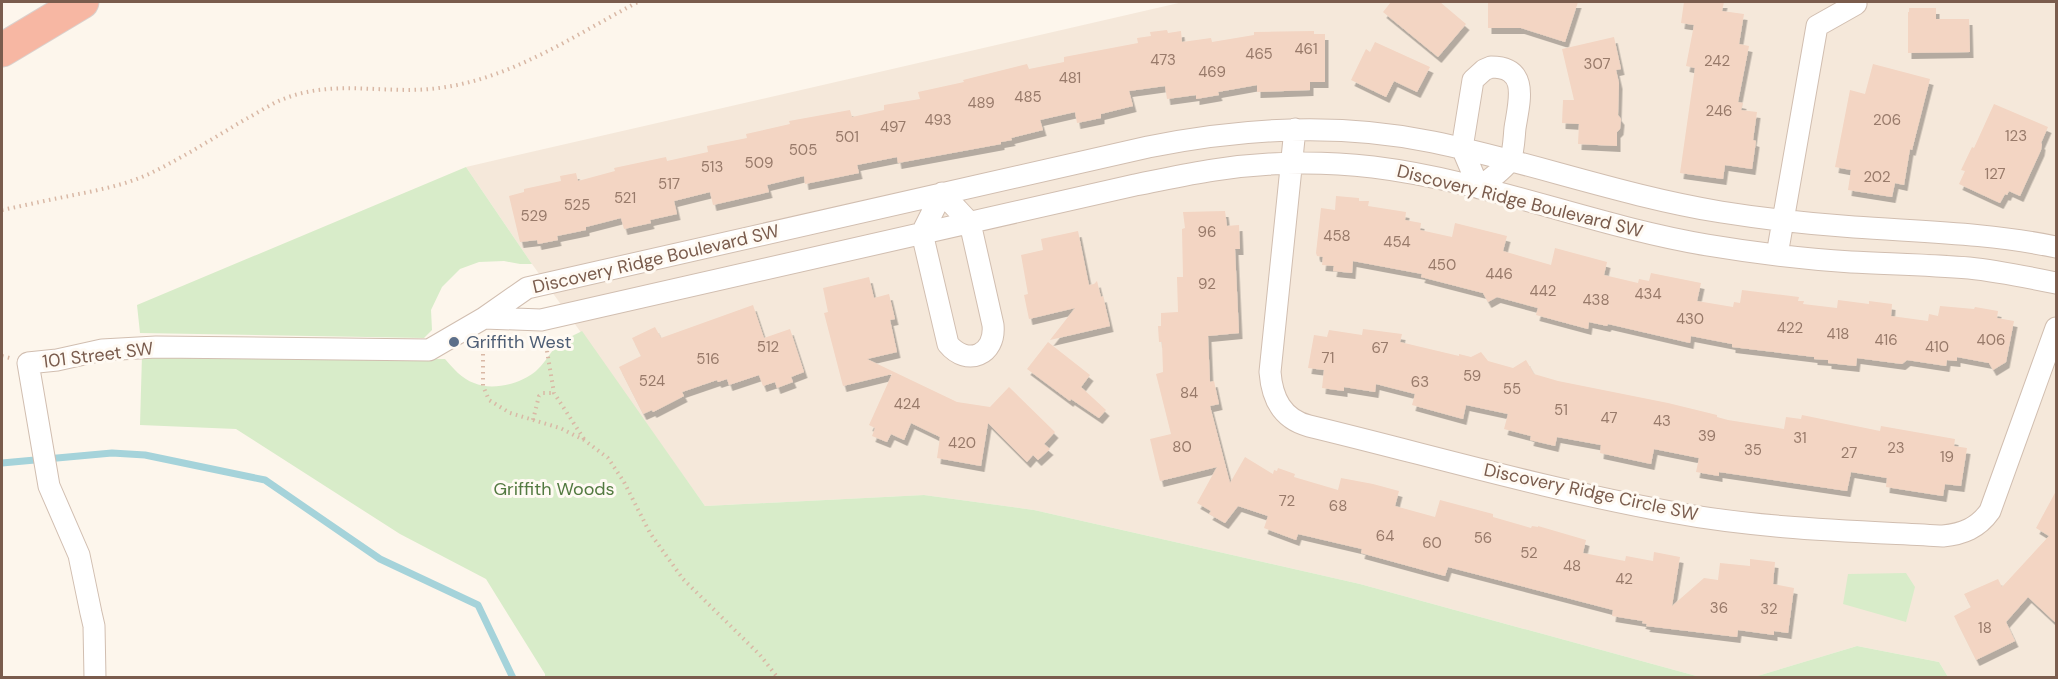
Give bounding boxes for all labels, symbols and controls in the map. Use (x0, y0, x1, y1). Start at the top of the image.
house number: 461 (1294, 39, 1318, 59)
house number: 465 (1245, 44, 1273, 64)
house number: 473 (1150, 50, 1176, 70)
house number: 242 (1704, 51, 1730, 71)
house number: 307 (1584, 54, 1610, 74)
house number: 469 (1198, 62, 1226, 82)
house number: 481 (1059, 68, 1081, 88)
house number: 485 (1014, 87, 1042, 107)
house number: 489 (967, 93, 995, 113)
house number: 246 (1706, 101, 1732, 121)
house number: 493 (924, 110, 952, 130)
house number: 206 (1873, 110, 1901, 130)
house number: 497 (880, 117, 906, 137)
house number: 123 (2005, 126, 2027, 146)
house number: 501 (835, 127, 859, 147)
house number: 505 (789, 140, 817, 160)
house number: 509 (745, 153, 773, 173)
house number: 513 (701, 157, 723, 177)
street label: Discovery Ridge Boulevard SW (1395, 159, 1645, 243)
house number: 127 (1984, 164, 2006, 184)
house number: 202 (1863, 167, 1891, 187)
house number: 517 (658, 174, 680, 194)
house number: 521 (614, 188, 636, 208)
house number: 525 (564, 195, 590, 215)
house number: 529 (521, 206, 547, 226)
street label: Discovery Ridge Boulevard SW (530, 219, 782, 299)
house number: 96 (1198, 222, 1216, 242)
house number: 458 (1323, 226, 1351, 246)
house number: 454 (1383, 232, 1411, 252)
house number: 450 (1428, 255, 1456, 275)
house number: 446 (1485, 264, 1513, 284)
house number: 92 (1198, 274, 1216, 294)
house number: 442 (1530, 281, 1556, 301)
house number: 434 (1634, 284, 1662, 304)
house number: 438 (1582, 290, 1610, 310)
house number: 430 (1676, 309, 1704, 329)
house number: 422 (1777, 318, 1803, 338)
house number: 418 (1827, 324, 1849, 344)
place label: Griffith West (466, 330, 572, 354)
house number: 416 (1874, 330, 1898, 350)
house number: 406 (1977, 330, 2005, 350)
marker: Griffith West (447, 335, 461, 349)
street label: 101 Street SW (41, 336, 155, 374)
house number: 512 (757, 337, 779, 357)
house number: 410 (1925, 337, 1949, 357)
house number: 67 (1371, 338, 1389, 358)
house number: 71 (1322, 348, 1334, 368)
house number: 516 (696, 349, 720, 369)
house number: 59 (1463, 366, 1481, 386)
house number: 524 (639, 371, 665, 391)
house number: 63 (1411, 372, 1429, 392)
house number: 55 (1503, 379, 1521, 399)
house number: 84 (1180, 383, 1198, 403)
house number: 424 (894, 394, 920, 414)
house number: 51 (1554, 400, 1568, 420)
house number: 47 (1600, 408, 1618, 428)
house number: 43 (1653, 411, 1671, 431)
house number: 39 (1698, 426, 1716, 446)
house number: 31 (1793, 428, 1807, 448)
house number: 420 (948, 433, 976, 453)
house number: 80 (1172, 437, 1192, 457)
house number: 23 (1887, 438, 1905, 458)
house number: 35 (1744, 440, 1762, 460)
house number: 27 (1841, 443, 1857, 463)
house number: 19 (1940, 447, 1954, 467)
street label: Discovery Ridge Circle SW (1482, 458, 1700, 526)
park label: Griffith Woods (493, 477, 615, 501)
house number: 72 (1279, 491, 1295, 511)
house number: 68 (1329, 496, 1347, 516)
house number: 64 (1376, 526, 1394, 546)
house number: 56 (1474, 528, 1492, 548)
house number: 60 (1422, 533, 1442, 553)
house number: 52 (1520, 543, 1538, 563)
house number: 48 (1563, 556, 1581, 576)
house number: 42 (1615, 569, 1633, 589)
house number: 36 (1710, 598, 1728, 618)
house number: 32 (1760, 599, 1778, 619)
house number: 18 (1978, 618, 1992, 638)

